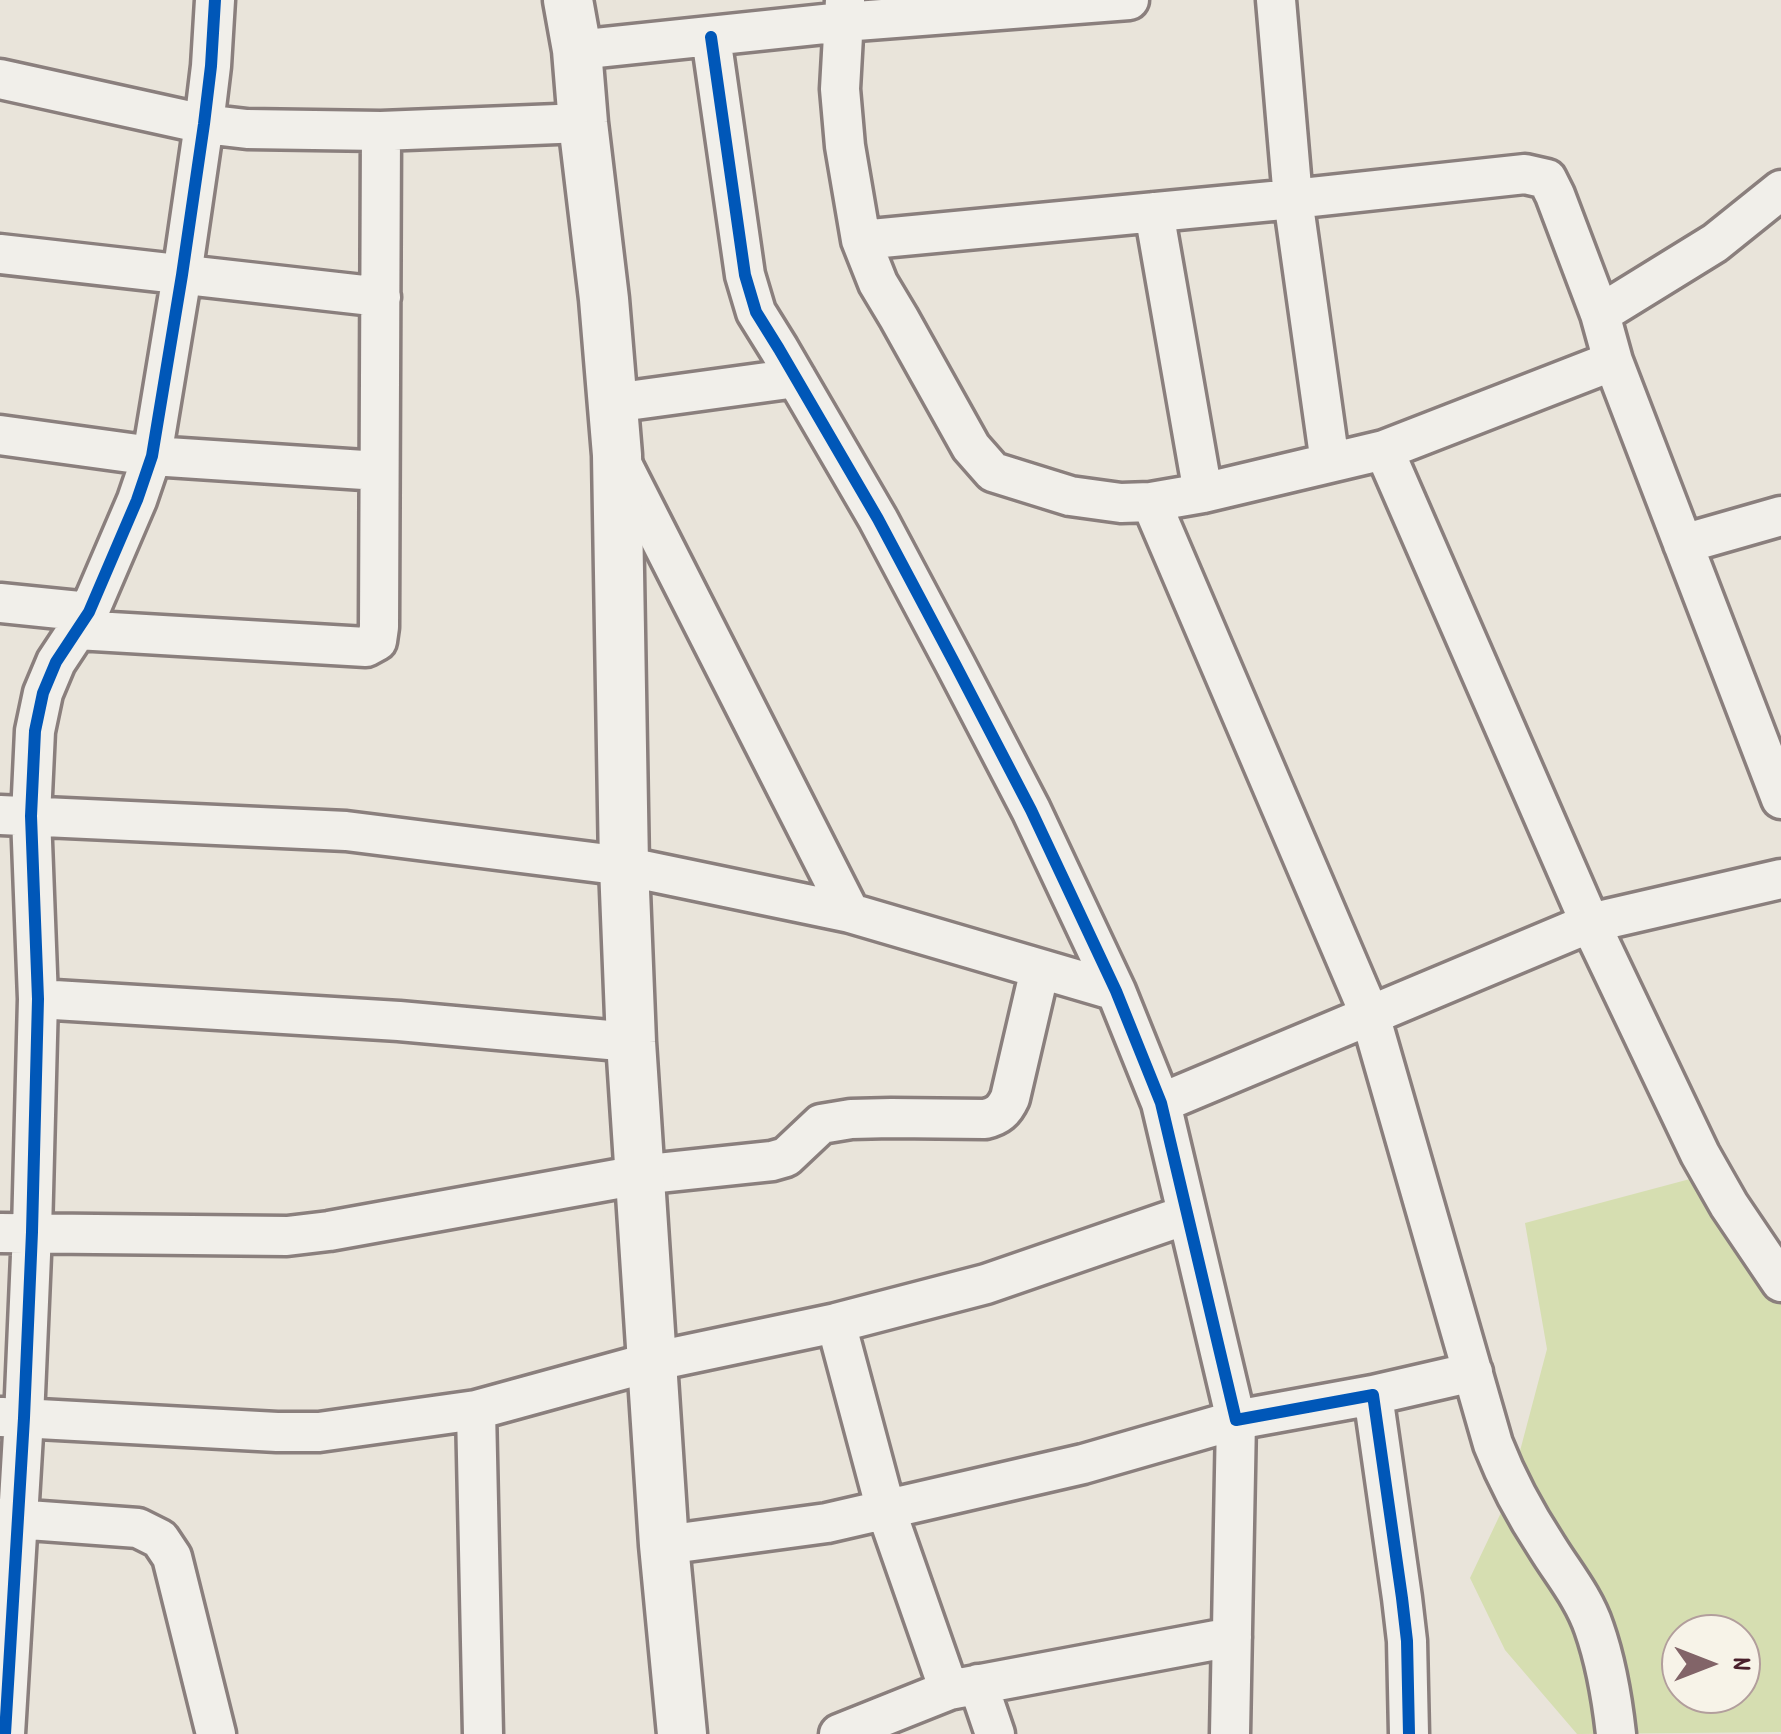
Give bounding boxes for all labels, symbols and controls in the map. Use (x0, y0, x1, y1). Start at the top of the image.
north arrow (1661, 1614, 1761, 1714)
text: N (1719, 1657, 1759, 1671)

